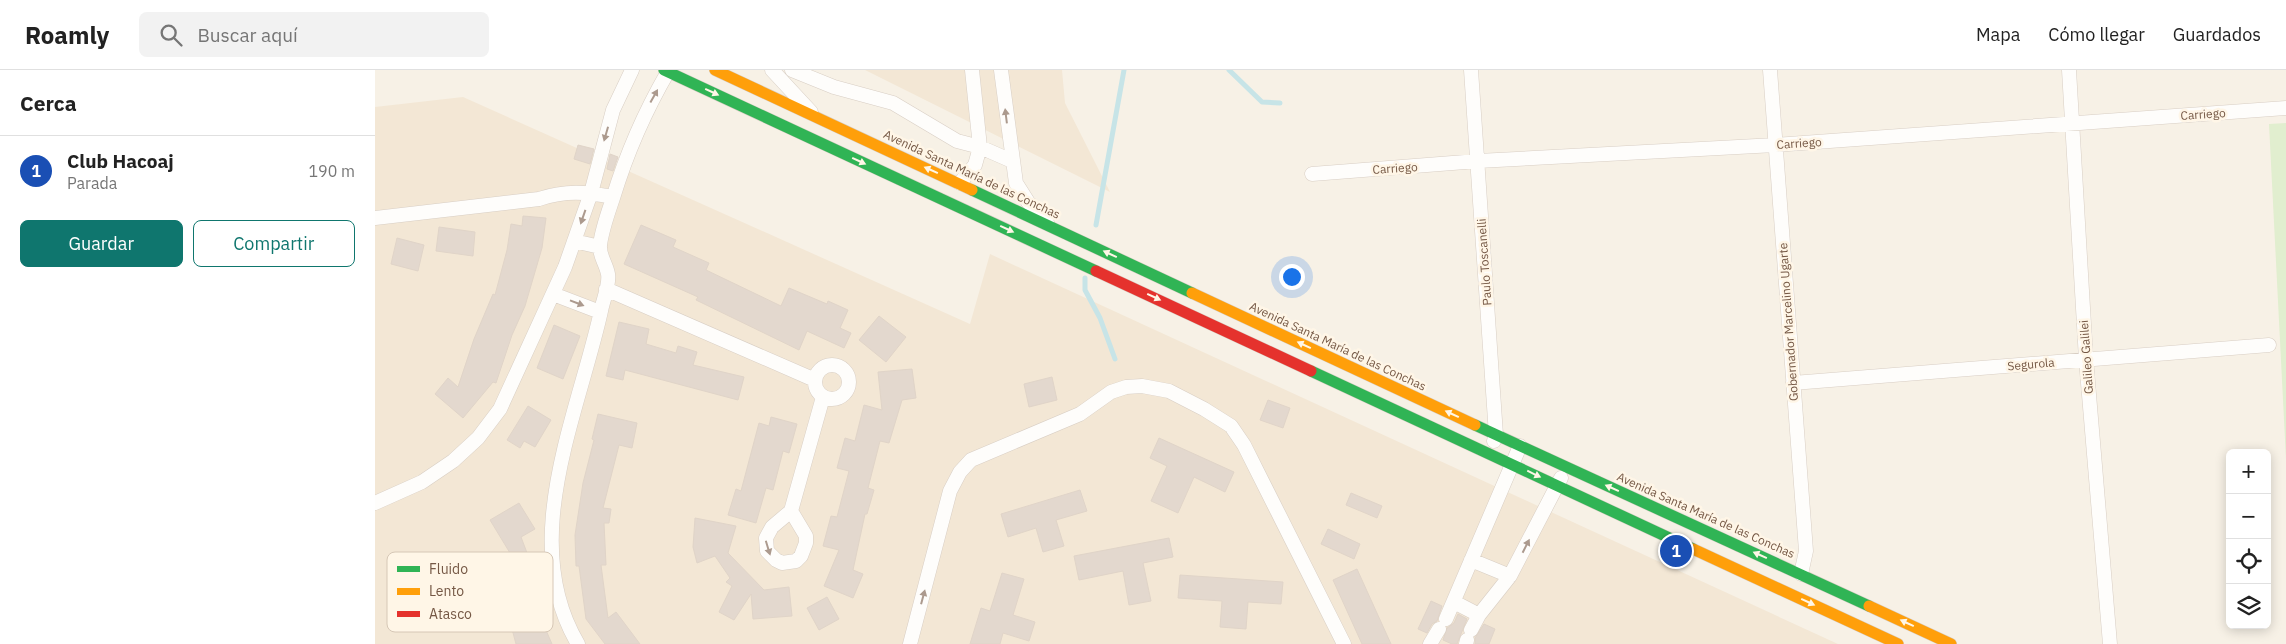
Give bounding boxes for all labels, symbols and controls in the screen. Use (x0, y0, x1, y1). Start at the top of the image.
search box (139, 12, 489, 57)
text: Roamly (25, 19, 109, 51)
icon: search (157, 21, 185, 49)
text: Buscar aquí (197, 23, 298, 47)
text: Mapa (1976, 23, 2020, 46)
text: Cómo llegar (2048, 23, 2145, 46)
text: Guardados (2173, 23, 2261, 46)
one-way arrow (650, 88, 658, 103)
text: Cerca (20, 89, 77, 117)
one-way arrow (705, 89, 719, 97)
street label: Carriego (2180, 105, 2226, 123)
one-way arrow (1002, 107, 1010, 123)
one-way arrow (602, 126, 610, 142)
street label: Avenida Santa María de las Conchas (881, 126, 1063, 222)
street label: Carriego (1776, 134, 1822, 152)
text: Club Hacoaj (67, 149, 174, 173)
one-way arrow (852, 156, 867, 165)
street label: Carriego (1372, 159, 1418, 177)
text: 1 (31, 161, 41, 181)
text: 190 m (308, 161, 355, 181)
one-way arrow (924, 166, 938, 174)
text: Parada (67, 173, 117, 193)
one-way arrow (578, 209, 586, 224)
street label: Paulo Toscanelli (1473, 218, 1495, 306)
button: Guardar (20, 220, 183, 267)
button: Compartir (193, 220, 355, 267)
one-way arrow (1000, 225, 1014, 233)
street label: Gobernador Marcelino Ugarte (1775, 242, 1801, 402)
one-way arrow (1103, 249, 1117, 257)
your location (1279, 264, 1305, 290)
one-way arrow (1147, 293, 1161, 301)
street label: Avenida Santa María de las Conchas (1247, 298, 1429, 394)
one-way arrow (570, 299, 585, 307)
street label: Galileo Galilei (2076, 319, 2096, 395)
one-way arrow (1297, 341, 1312, 349)
street label: Segurola (2007, 354, 2056, 374)
one-way arrow (1444, 410, 1459, 419)
map controls (2226, 449, 2271, 629)
button: + (2226, 449, 2271, 494)
street label: Avenida Santa María de las Conchas (1615, 469, 1797, 561)
one-way arrow (1527, 471, 1541, 479)
one-way arrow (1605, 483, 1619, 491)
button: − (2226, 494, 2271, 539)
pin: 1 (1660, 532, 1692, 570)
one-way arrow (1522, 538, 1530, 553)
button: locate (2226, 539, 2271, 584)
one-way arrow (765, 541, 773, 556)
one-way arrow (1753, 550, 1767, 558)
legend (387, 552, 553, 632)
text: Fluido (429, 560, 468, 578)
text: Lento (429, 582, 464, 600)
button: layers (2226, 584, 2271, 629)
one-way arrow (919, 589, 927, 604)
one-way arrow (1801, 598, 1815, 606)
text: Atasco (429, 605, 472, 623)
one-way arrow (1900, 619, 1914, 627)

